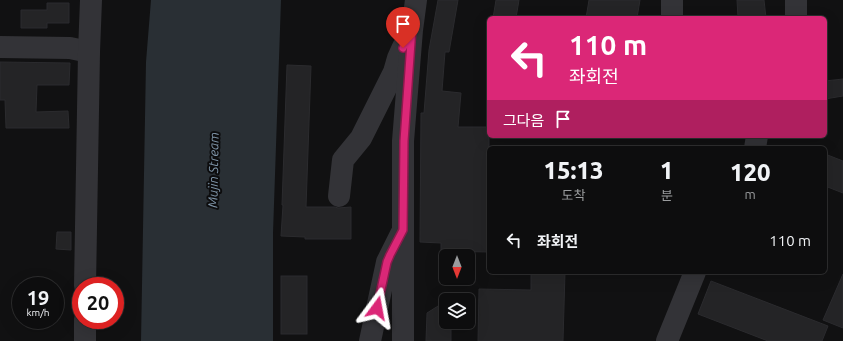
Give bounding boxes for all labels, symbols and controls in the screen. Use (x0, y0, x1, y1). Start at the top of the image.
pin (386, 7.0, 420, 48)
icon: arrive (392, 13, 414, 35)
text: 110 m (569, 29, 647, 60)
icon: left (503, 32, 555, 84)
text: 좌회전 (569, 66, 619, 86)
icon: arrive (552, 108, 574, 130)
text: 그다음 (503, 112, 544, 129)
water label: Mujin Stream (205, 132, 221, 208)
text: 15:13 (543, 157, 604, 184)
text: 1 (660, 157, 673, 184)
text: 120 (730, 159, 771, 186)
text: m (745, 187, 756, 201)
text: 도착 (562, 188, 585, 202)
text: 분 (661, 188, 673, 202)
icon: left (503, 229, 525, 251)
text: 110 m (769, 232, 811, 249)
text: 좌회전 (537, 233, 578, 250)
north arrow (439, 249, 475, 285)
map controls (439, 249, 475, 329)
speed limit sign: 20 (72, 277, 124, 329)
text: 19 (27, 286, 49, 309)
position arrow (356, 287, 398, 329)
button: layers (439, 293, 475, 329)
text: km/h (26, 307, 50, 318)

